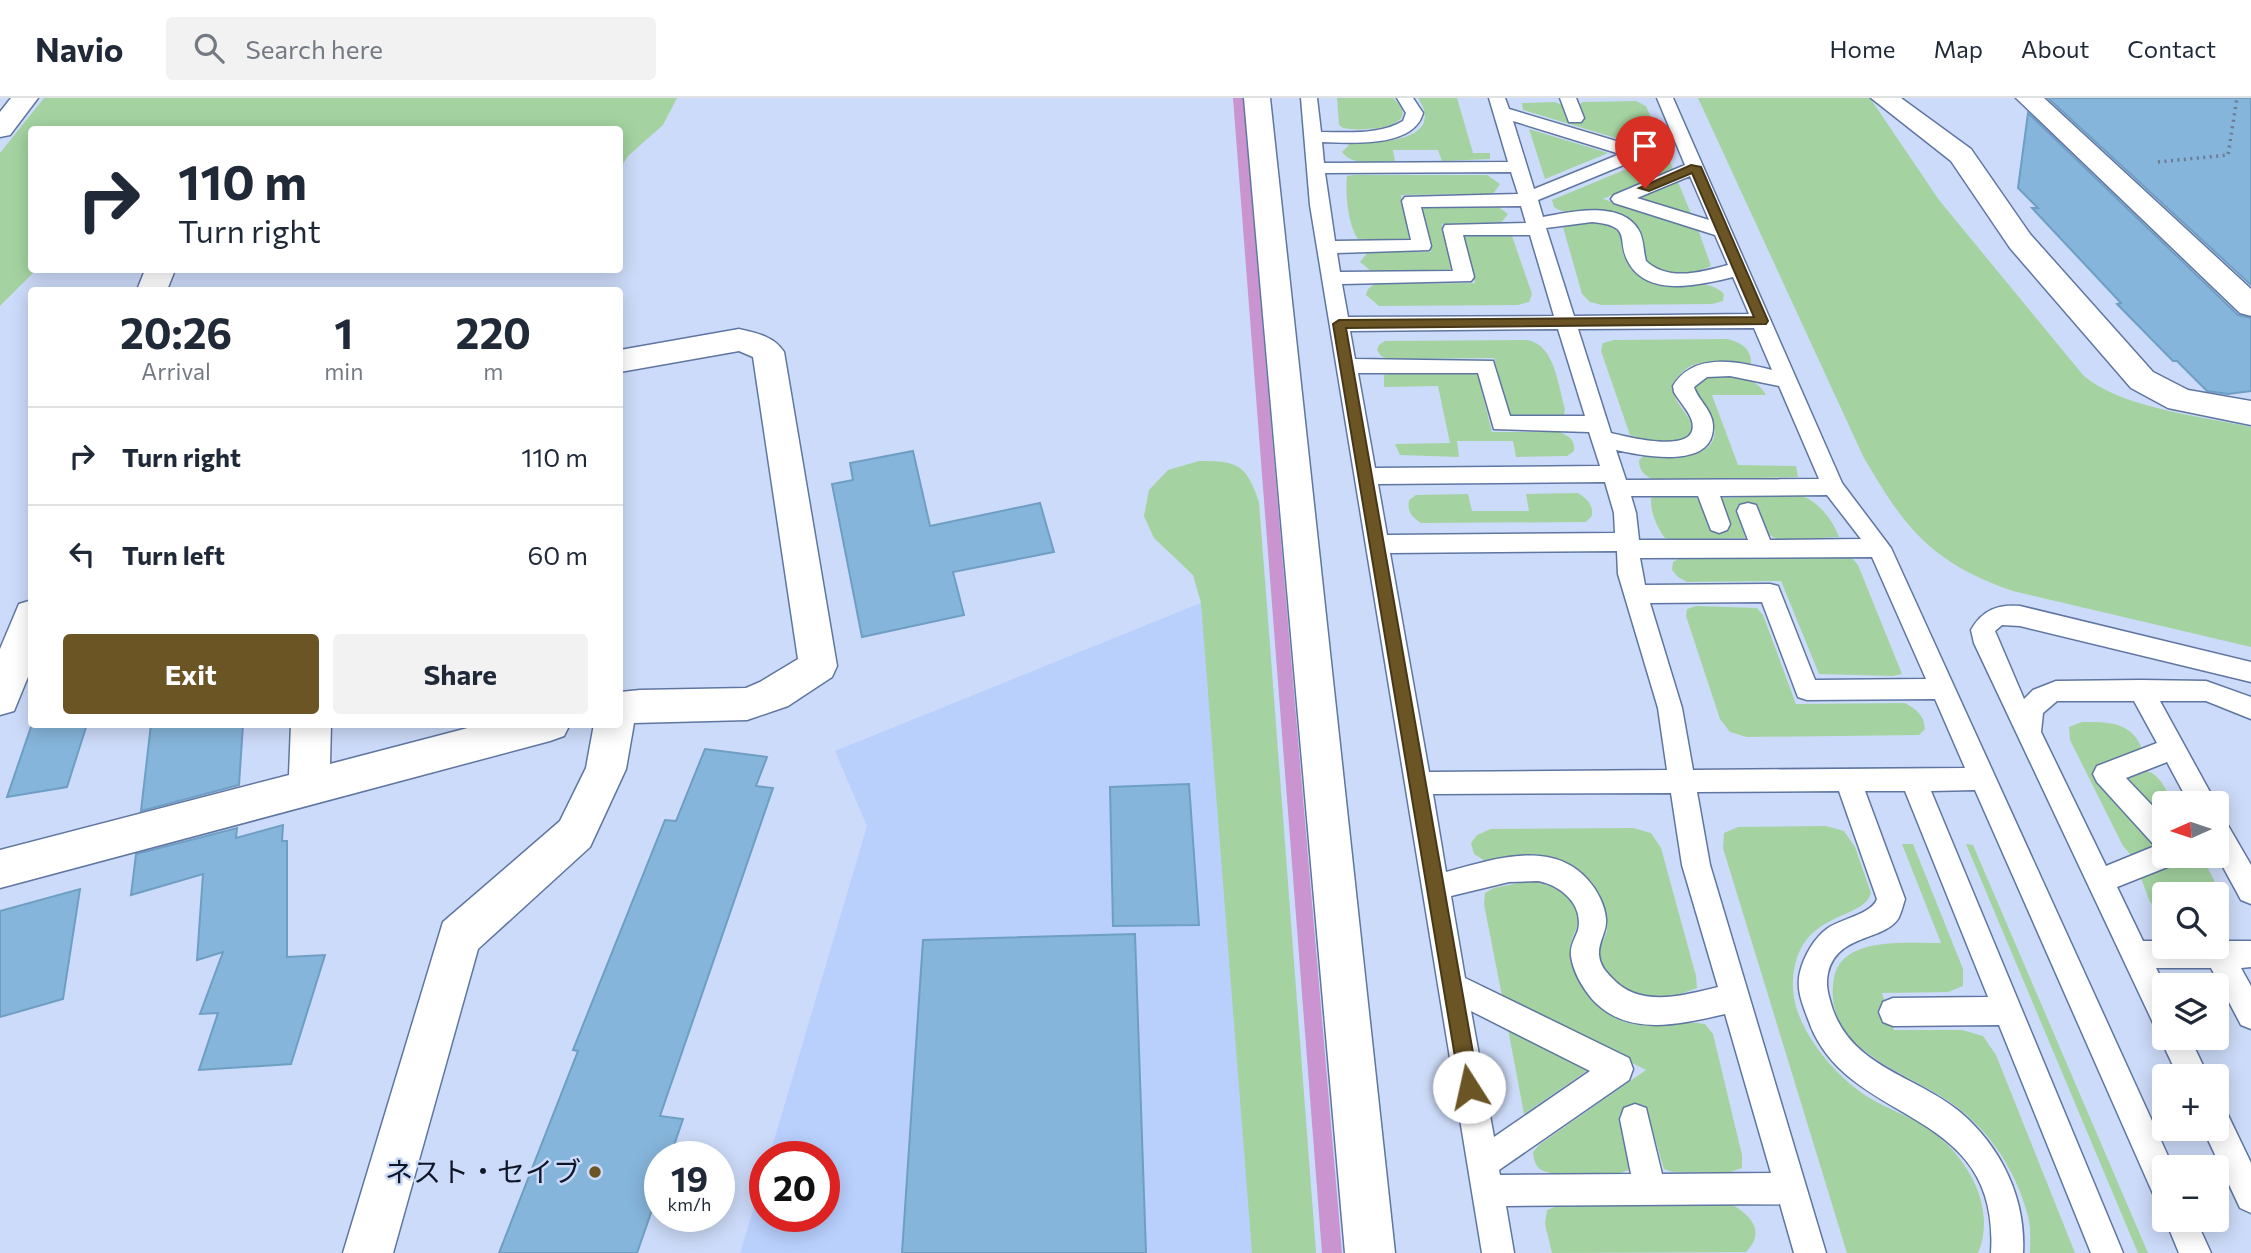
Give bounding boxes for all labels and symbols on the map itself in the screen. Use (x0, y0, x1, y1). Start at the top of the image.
pin (1615, 116, 1675, 188)
north arrow (2152, 791, 2230, 868)
position arrow (1432, 1050, 1506, 1124)
speed limit sign: 20 (749, 1141, 840, 1232)
place label: ネスト・セイブ (385, 1154, 581, 1188)
marker: ネスト・セイブ (587, 1164, 603, 1180)

